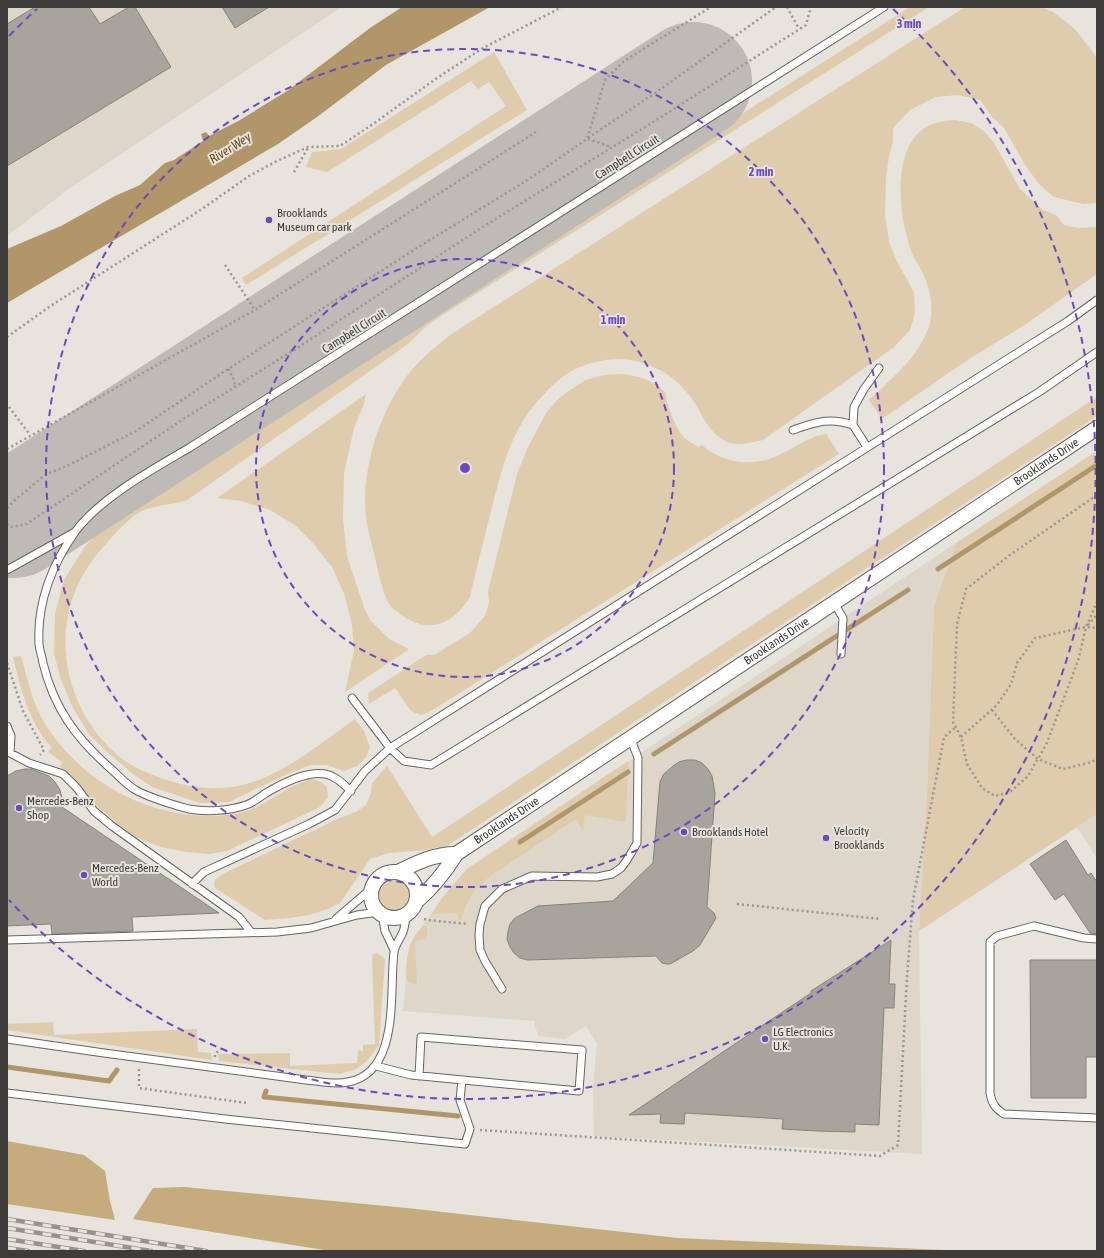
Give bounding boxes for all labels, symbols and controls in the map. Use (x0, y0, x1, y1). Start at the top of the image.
text: 3 min (897, 17, 921, 31)
water label: River Wey (206, 129, 254, 167)
street label: Campbell Circuit (593, 132, 662, 182)
text: 2 min (749, 165, 773, 179)
place label: Brooklands Museum car park (277, 206, 353, 234)
marker: Brooklands Museum car park (264, 215, 274, 225)
street label: Campbell Circuit (320, 306, 389, 356)
text: 1 min (601, 313, 625, 327)
street label: Brooklands Drive (1011, 435, 1081, 488)
centre of rings (458, 461, 472, 475)
street label: Brooklands Drive (741, 614, 812, 668)
place label: Mercedes-Benz Shop (27, 794, 94, 822)
street label: Brooklands Drive (471, 794, 542, 847)
marker: Mercedes-Benz Shop (14, 803, 24, 813)
place label: Velocity Brooklands (834, 824, 884, 852)
place label: Brooklands Hotel (692, 825, 769, 839)
marker: Brooklands Hotel (679, 827, 689, 837)
marker: Velocity Brooklands (821, 833, 831, 843)
place label: Mercedes-Benz World (92, 861, 159, 889)
marker: Mercedes-Benz World (79, 870, 89, 880)
place label: LG Electronics U.K. (773, 1025, 833, 1053)
marker: LG Electronics U.K. (760, 1034, 770, 1044)

